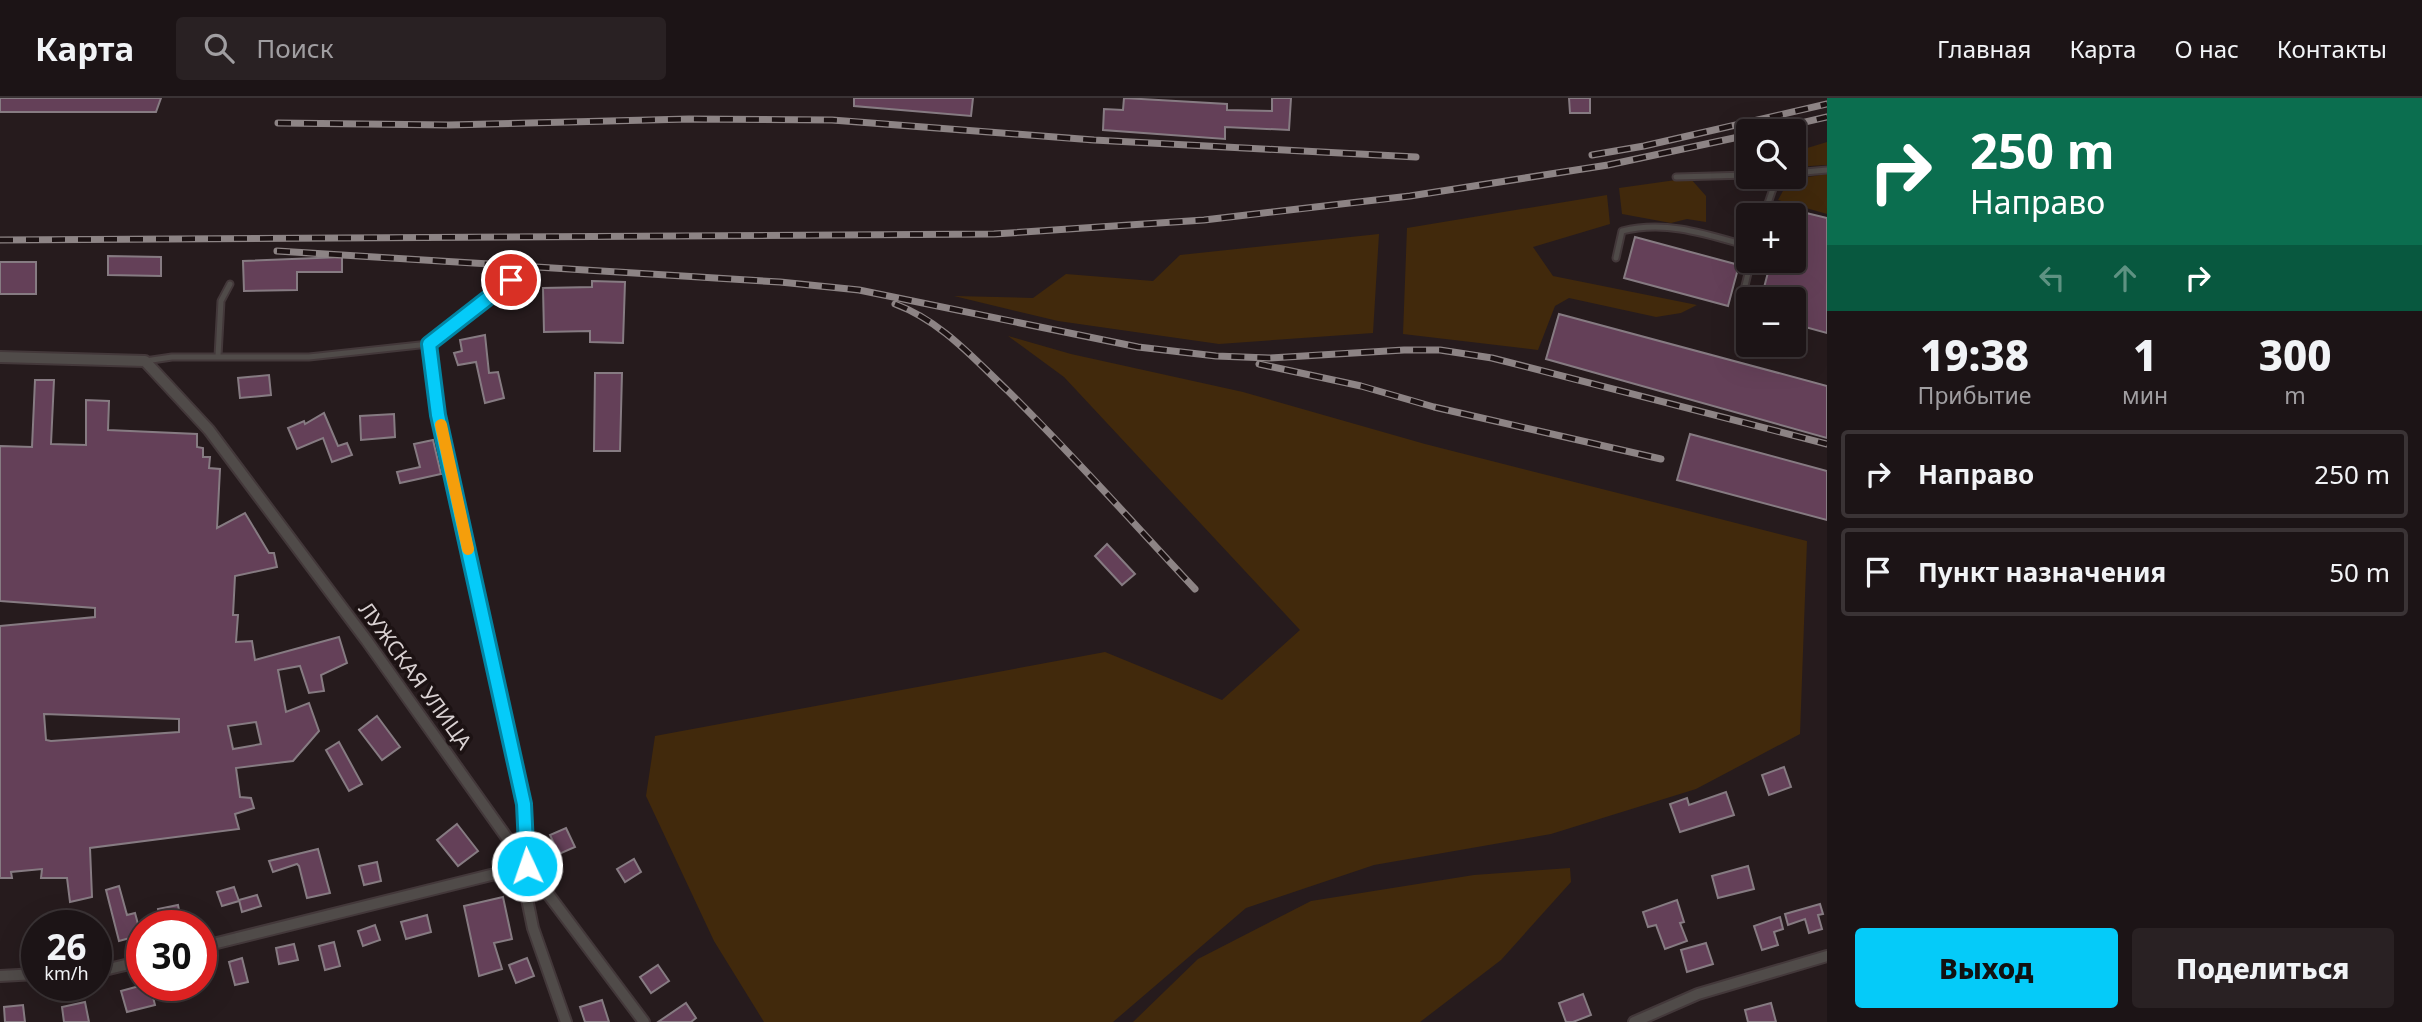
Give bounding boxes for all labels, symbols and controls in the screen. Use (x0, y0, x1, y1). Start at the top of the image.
search box (176, 17, 666, 80)
text: Карта (35, 26, 134, 71)
icon: search (200, 29, 238, 67)
text: Поиск (256, 30, 333, 66)
text: Главная (1937, 32, 2031, 65)
text: Карта (2069, 32, 2136, 65)
text: О нас (2174, 32, 2239, 65)
text: Контакты (2277, 32, 2387, 65)
text: 250 m (1970, 117, 2115, 183)
map controls (1736, 119, 1806, 357)
button: search (1736, 119, 1806, 189)
icon: right (1855, 126, 1946, 217)
text: Направо (1970, 180, 2105, 223)
button: + (1736, 203, 1806, 273)
pin (481, 250, 541, 310)
icon: left (2033, 259, 2071, 297)
icon: ahead (2106, 259, 2144, 297)
icon: right (2179, 259, 2217, 297)
icon: arrive (492, 261, 530, 299)
button: − (1736, 287, 1806, 357)
text: 19:38 (1920, 326, 2029, 383)
text: 1 (2133, 326, 2157, 383)
text: 300 (2259, 326, 2331, 383)
text: Прибытие (1918, 379, 2032, 411)
text: мин (2122, 379, 2168, 411)
text: m (2284, 379, 2306, 411)
icon: right (1859, 455, 1897, 493)
text: Направо (1918, 456, 2034, 492)
text: 250 m (2314, 456, 2390, 492)
icon: arrive (1859, 553, 1897, 591)
text: Пункт назначения (1918, 554, 2166, 590)
text: 50 m (2329, 554, 2390, 590)
street label: ЛУЖСКАЯ УЛИЦА (353, 596, 479, 755)
position arrow (490, 829, 564, 903)
speed limit sign: 30 (126, 910, 217, 1001)
text: 26 (46, 923, 87, 970)
button: Выход (1855, 928, 2118, 1008)
button: Поделиться (2132, 928, 2394, 1008)
text: km/h (44, 961, 89, 985)

